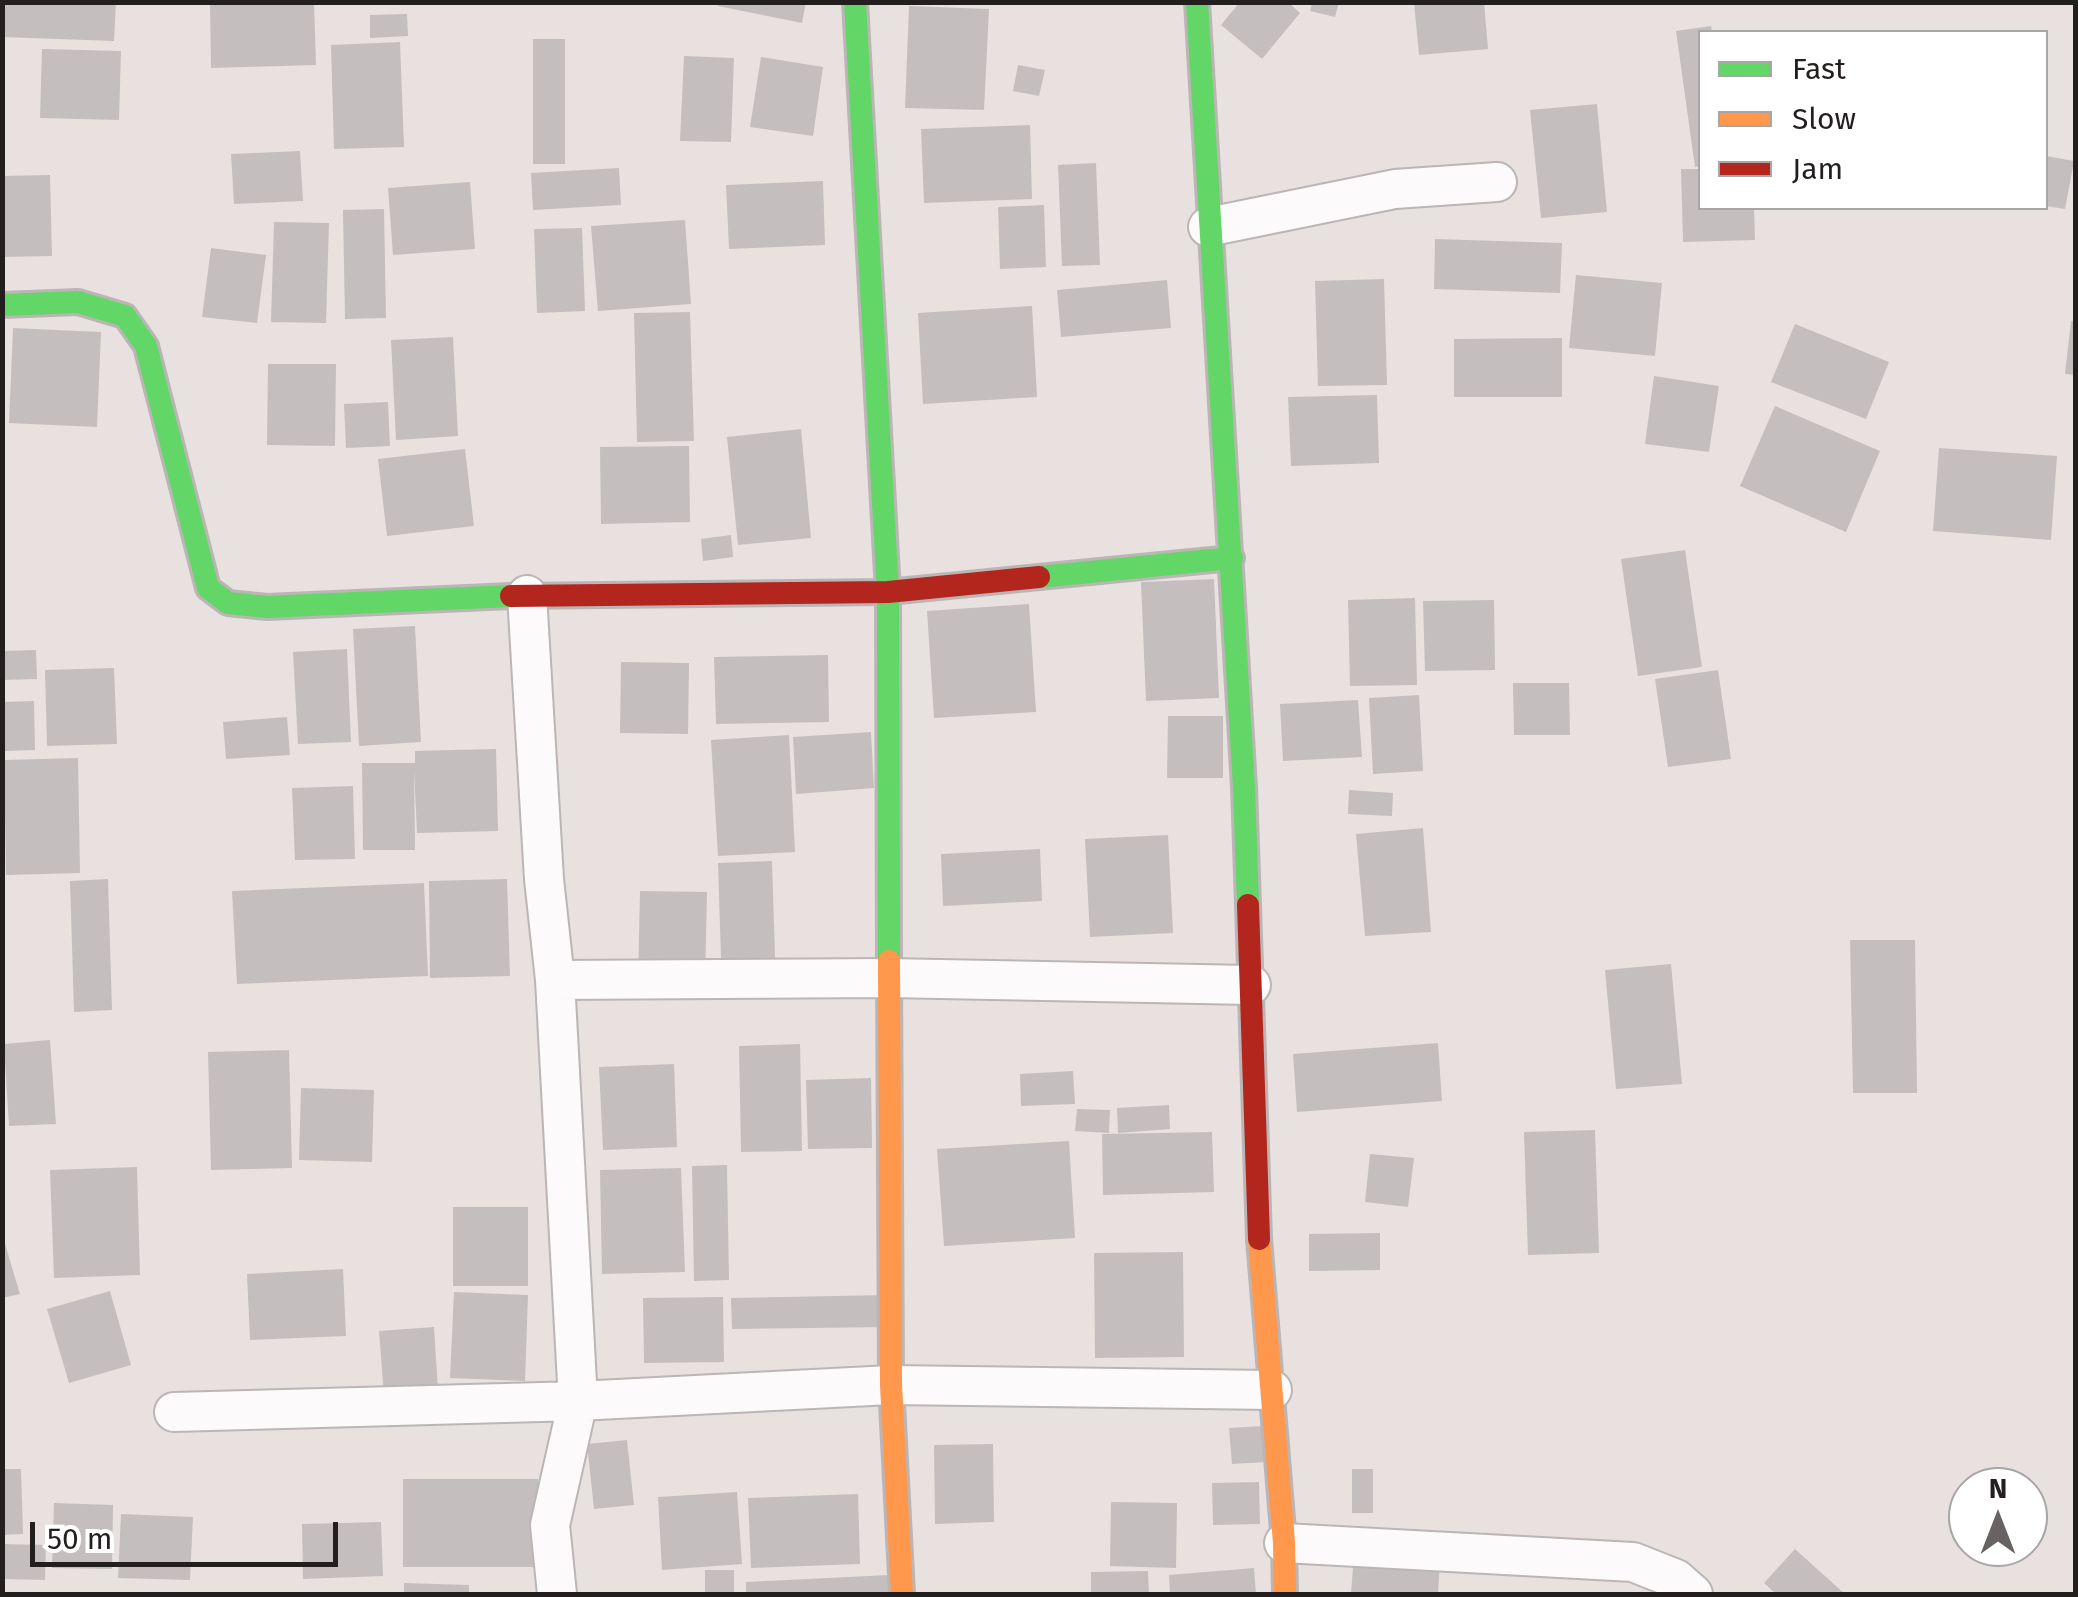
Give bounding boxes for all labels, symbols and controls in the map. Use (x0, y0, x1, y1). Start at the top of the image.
legend (1698, 30, 2048, 210)
text: Fast (1792, 51, 1846, 87)
text: Slow (1792, 101, 1856, 137)
text: Jam (1792, 151, 1843, 187)
north arrow (1948, 1467, 2048, 1567)
text: N (1989, 1472, 2007, 1505)
scale bar (35, 1502, 342, 1564)
text: 50 m (47, 1521, 112, 1557)

